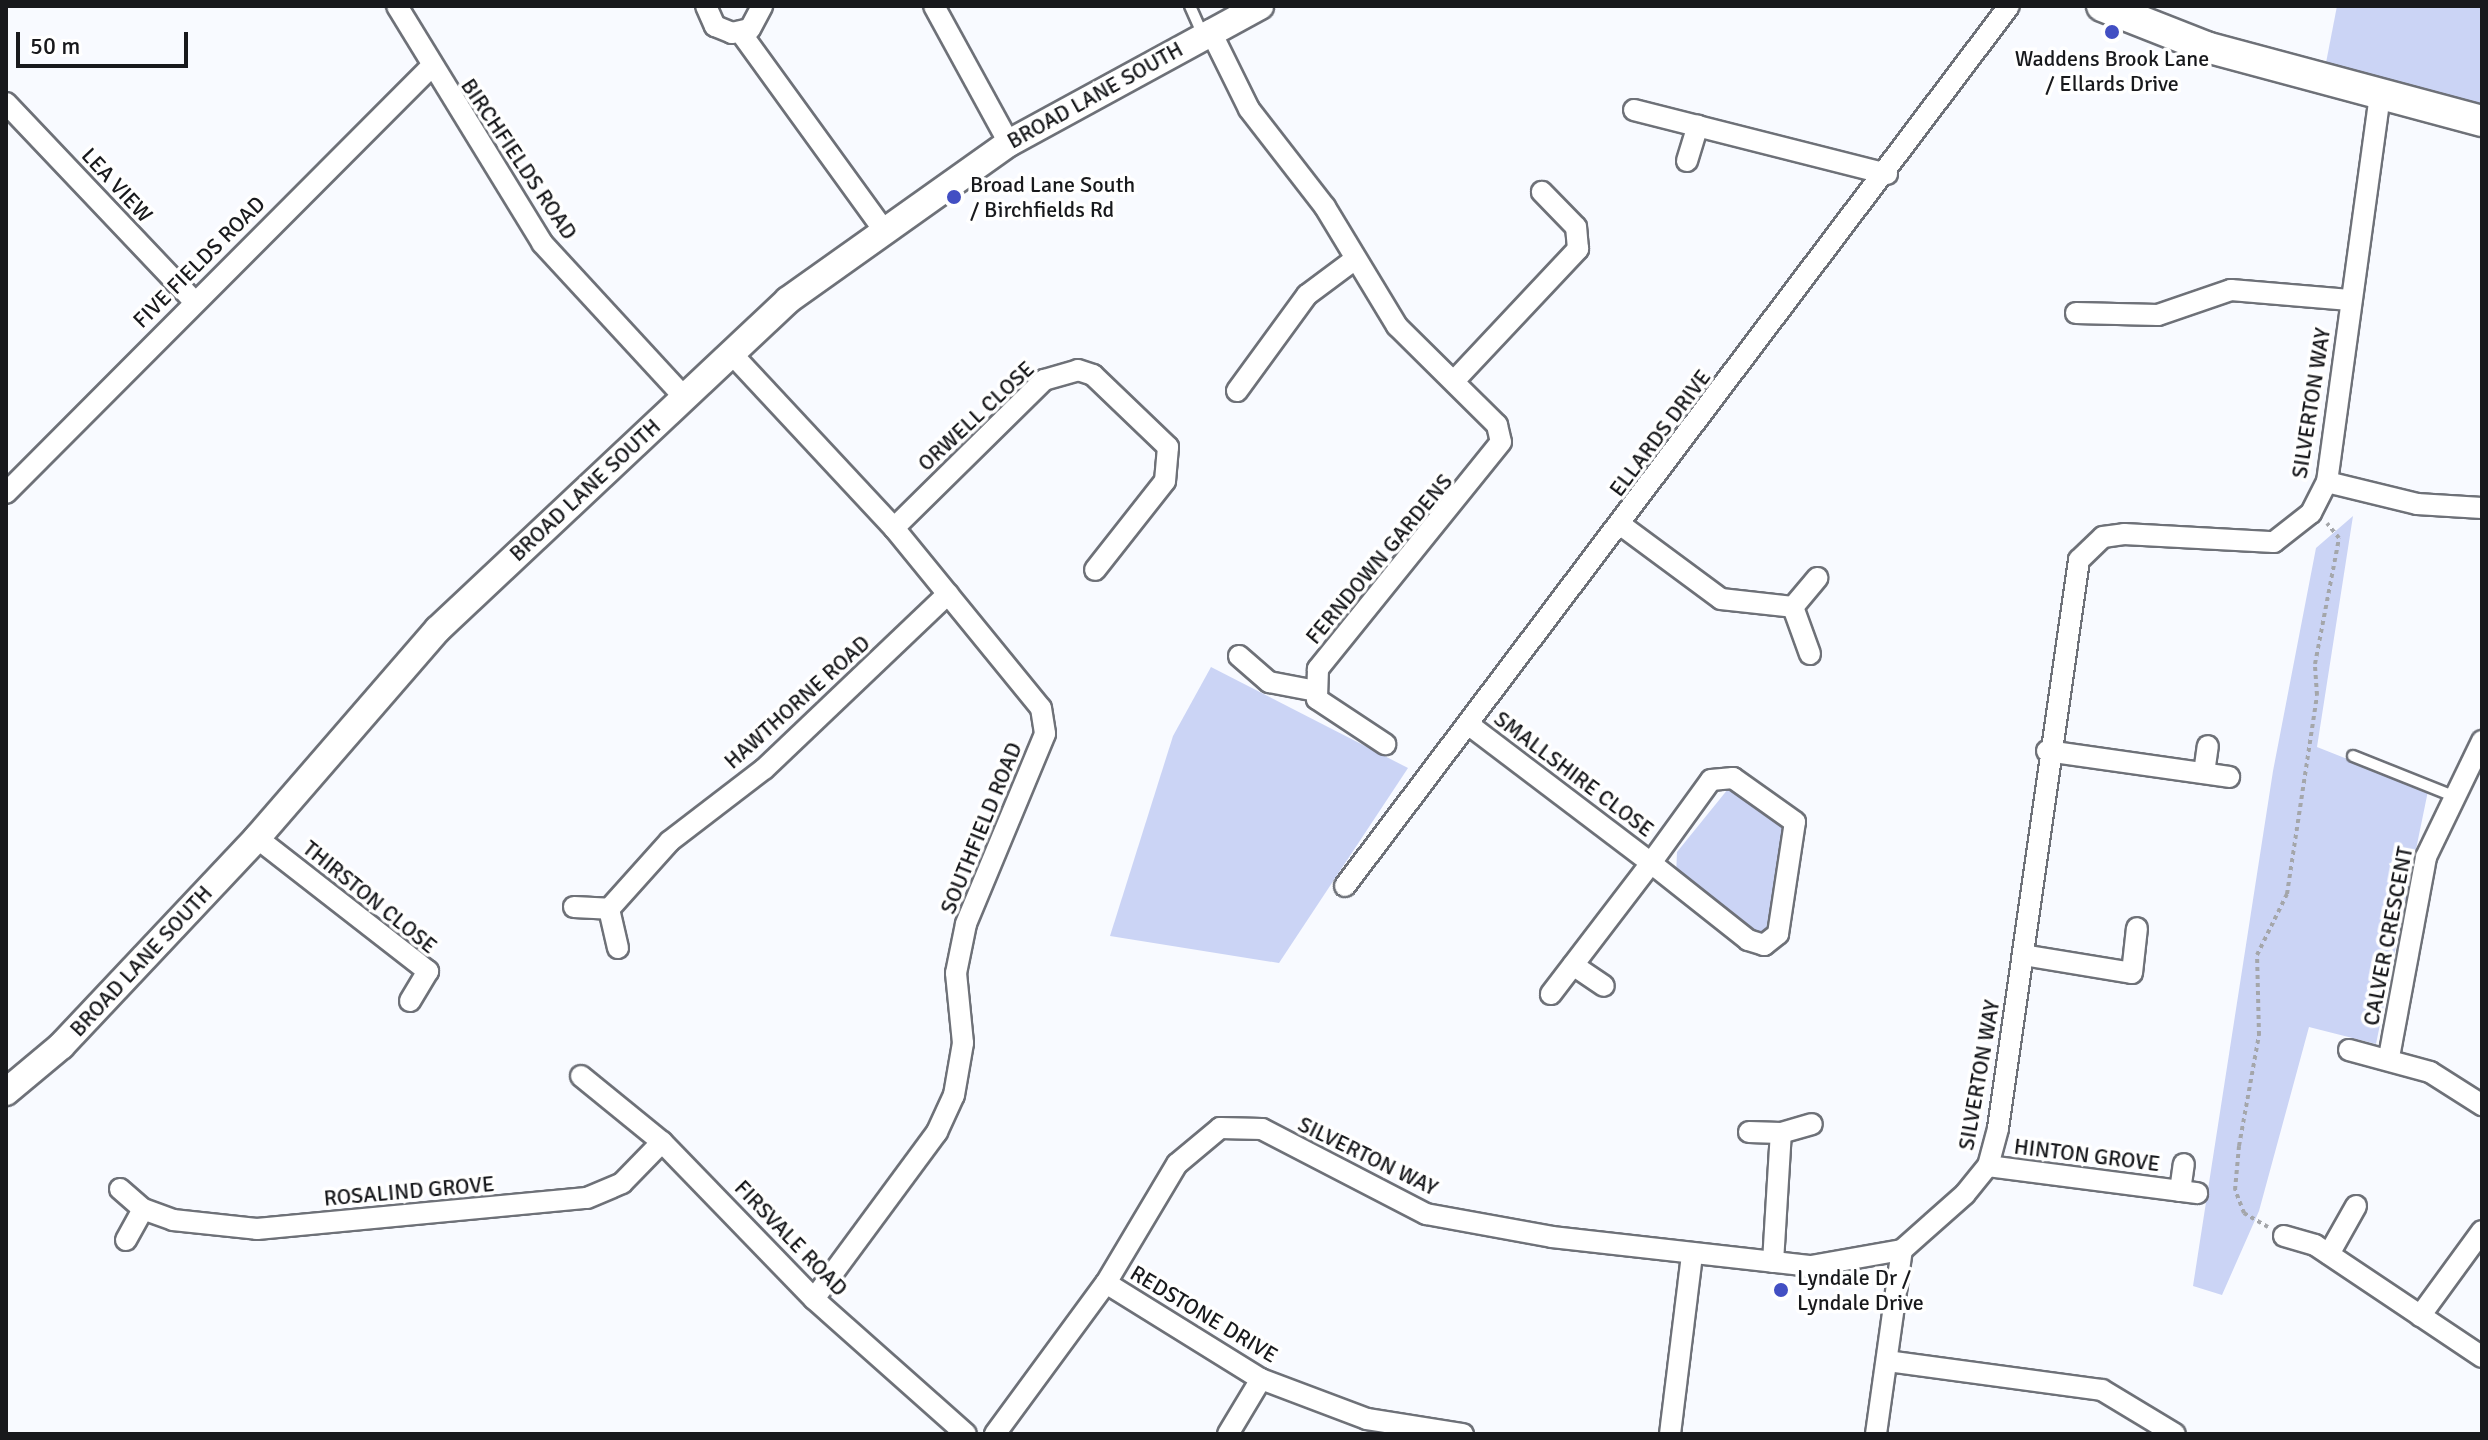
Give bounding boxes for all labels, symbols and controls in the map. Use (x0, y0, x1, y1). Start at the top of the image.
scale bar (20, 16, 192, 66)
marker: Waddens Brook Lane / Ellards Drive (2103, 23, 2121, 41)
text: 50 m (30, 31, 80, 61)
street label: BROAD LANE SOUTH (1002, 36, 1188, 154)
place label: Waddens Brook Lane / Ellards Drive (2015, 45, 2209, 96)
street label: BIRCHFIELDS ROAD (455, 73, 583, 245)
street label: LEA VIEW (76, 142, 158, 228)
place label: Broad Lane South / Birchfields Rd (970, 171, 1135, 222)
marker: Broad Lane South / Birchfields Rd (945, 188, 963, 206)
street label: FIVE FIELDS ROAD (128, 191, 270, 333)
street label: SILVERTON WAY (2286, 326, 2336, 480)
street label: ORWELL CLOSE (912, 355, 1040, 477)
street label: ELLARDS DRIVE (1604, 364, 1716, 502)
street label: BROAD LANE SOUTH (504, 413, 666, 567)
street label: FERNDOWN GARDENS (1300, 469, 1458, 649)
street label: HAWTHORNE ROAD (719, 630, 875, 774)
street label: SMALLSHIRE CLOSE (1489, 705, 1659, 843)
street label: SOUTHFIELD ROAD (935, 738, 1027, 918)
street label: THIRSTON CLOSE (298, 835, 442, 959)
street label: CALVER CRESCENT (2358, 844, 2418, 1028)
street label: BROAD LANE SOUTH (64, 880, 218, 1042)
street label: SILVERTON WAY (1953, 998, 2005, 1152)
street label: SILVERTON WAY (1294, 1111, 1442, 1201)
street label: HINTON GROVE (2012, 1133, 2162, 1177)
street label: ROSALIND GROVE (323, 1170, 495, 1212)
street label: FIRSVALE ROAD (729, 1175, 853, 1301)
street label: REDSTONE DRIVE (1125, 1260, 1283, 1368)
place label: Lyndale Dr / Lyndale Drive (1797, 1264, 1924, 1316)
marker: Lyndale Dr / Lyndale Drive (1772, 1281, 1790, 1299)

